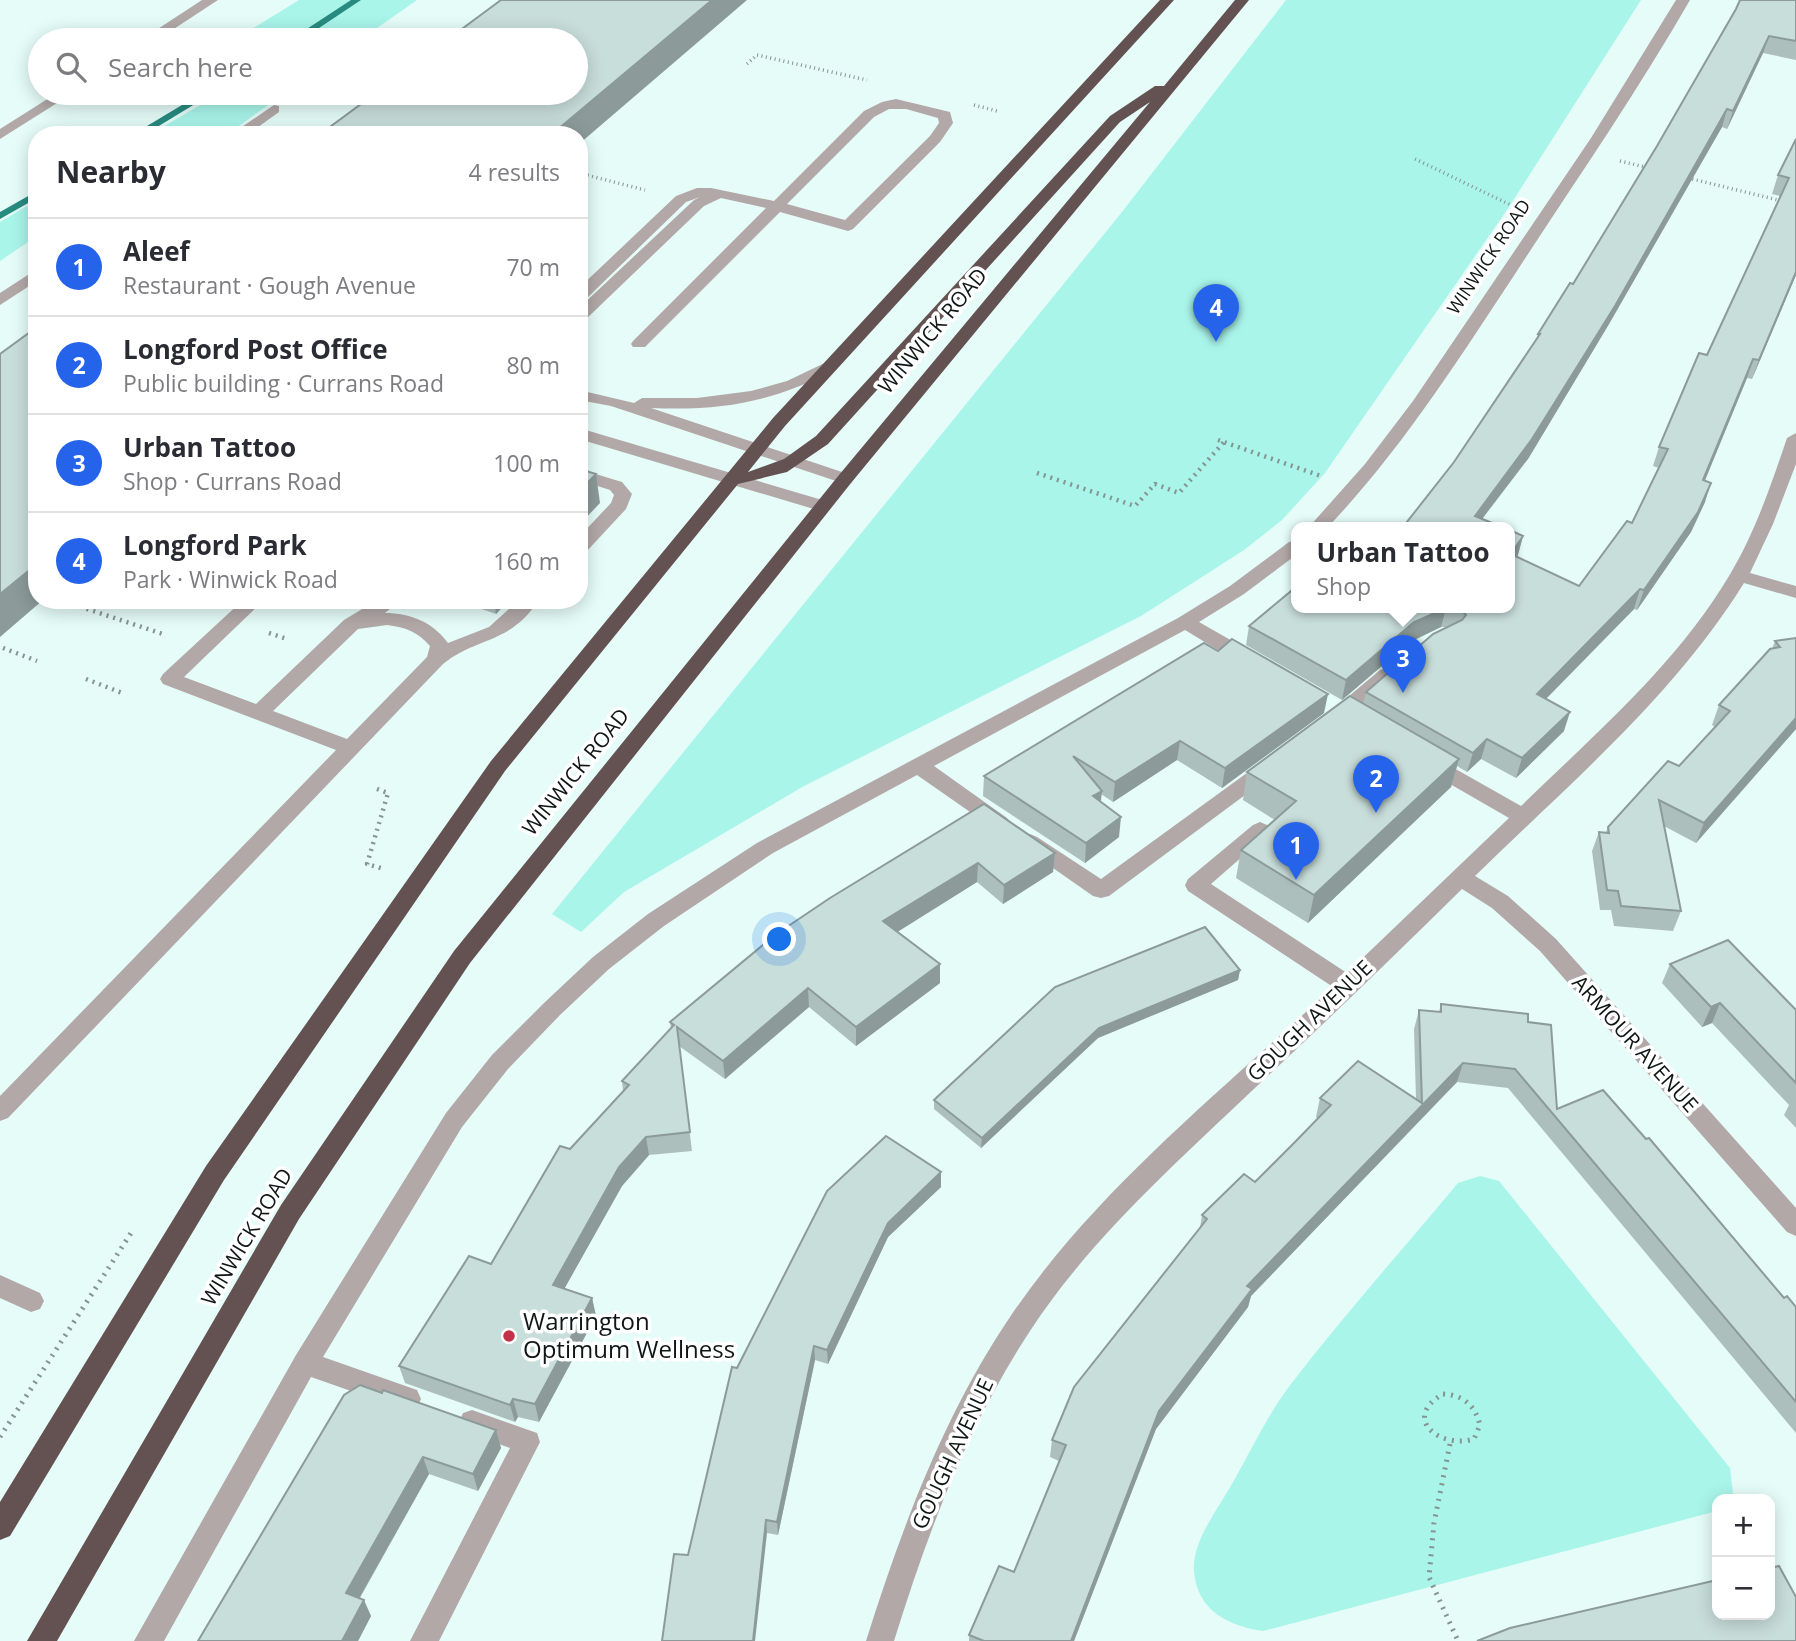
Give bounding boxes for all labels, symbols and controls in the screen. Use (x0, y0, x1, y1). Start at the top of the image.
search box (28, 28, 588, 105)
icon: search (52, 48, 90, 86)
text: Search here (108, 49, 253, 85)
text: Nearby (56, 151, 166, 192)
text: 4 results (469, 156, 560, 188)
street label: WINWICK ROAD (1441, 194, 1535, 318)
text: Aleef (123, 233, 190, 269)
text: 1 (72, 251, 86, 283)
text: 70 m (506, 251, 560, 283)
street label: WINWICK ROAD (871, 262, 993, 399)
text: Restaurant · Gough Avenue (123, 269, 416, 301)
pin: 4 (1193, 284, 1239, 342)
text: Longford Post Office (123, 331, 388, 367)
text: 2 (72, 349, 86, 381)
text: 80 m (506, 349, 560, 381)
text: Public building · Currans Road (123, 367, 444, 399)
text: Urban Tattoo (123, 429, 296, 465)
text: 3 (72, 447, 86, 479)
text: 100 m (493, 447, 560, 479)
text: Shop · Currans Road (123, 465, 342, 497)
popup (1291, 522, 1515, 613)
text: Longford Park (123, 527, 307, 563)
text: Urban Tattoo (1317, 534, 1490, 570)
text: 4 (72, 545, 86, 577)
text: 160 m (493, 545, 560, 577)
text: Park · Winwick Road (123, 563, 338, 595)
text: Shop (1317, 570, 1371, 602)
pin: 3 (1380, 635, 1426, 693)
street label: WINWICK ROAD (515, 702, 635, 841)
pin: 2 (1353, 755, 1399, 813)
pin: 1 (1273, 822, 1319, 880)
your location (762, 922, 796, 956)
street label: GOUGH AVENUE (1241, 953, 1378, 1087)
street label: ARMOUR AVENUE (1567, 969, 1705, 1118)
street label: WINWICK ROAD (194, 1163, 298, 1310)
place label: Warrington Optimum Wellness (523, 1304, 735, 1365)
marker: Warrington Optimum Wellness (501, 1328, 517, 1344)
street label: GOUGH AVENUE (905, 1374, 999, 1534)
map controls (1712, 1494, 1775, 1620)
button: + (1712, 1494, 1775, 1557)
button: − (1712, 1557, 1775, 1620)

